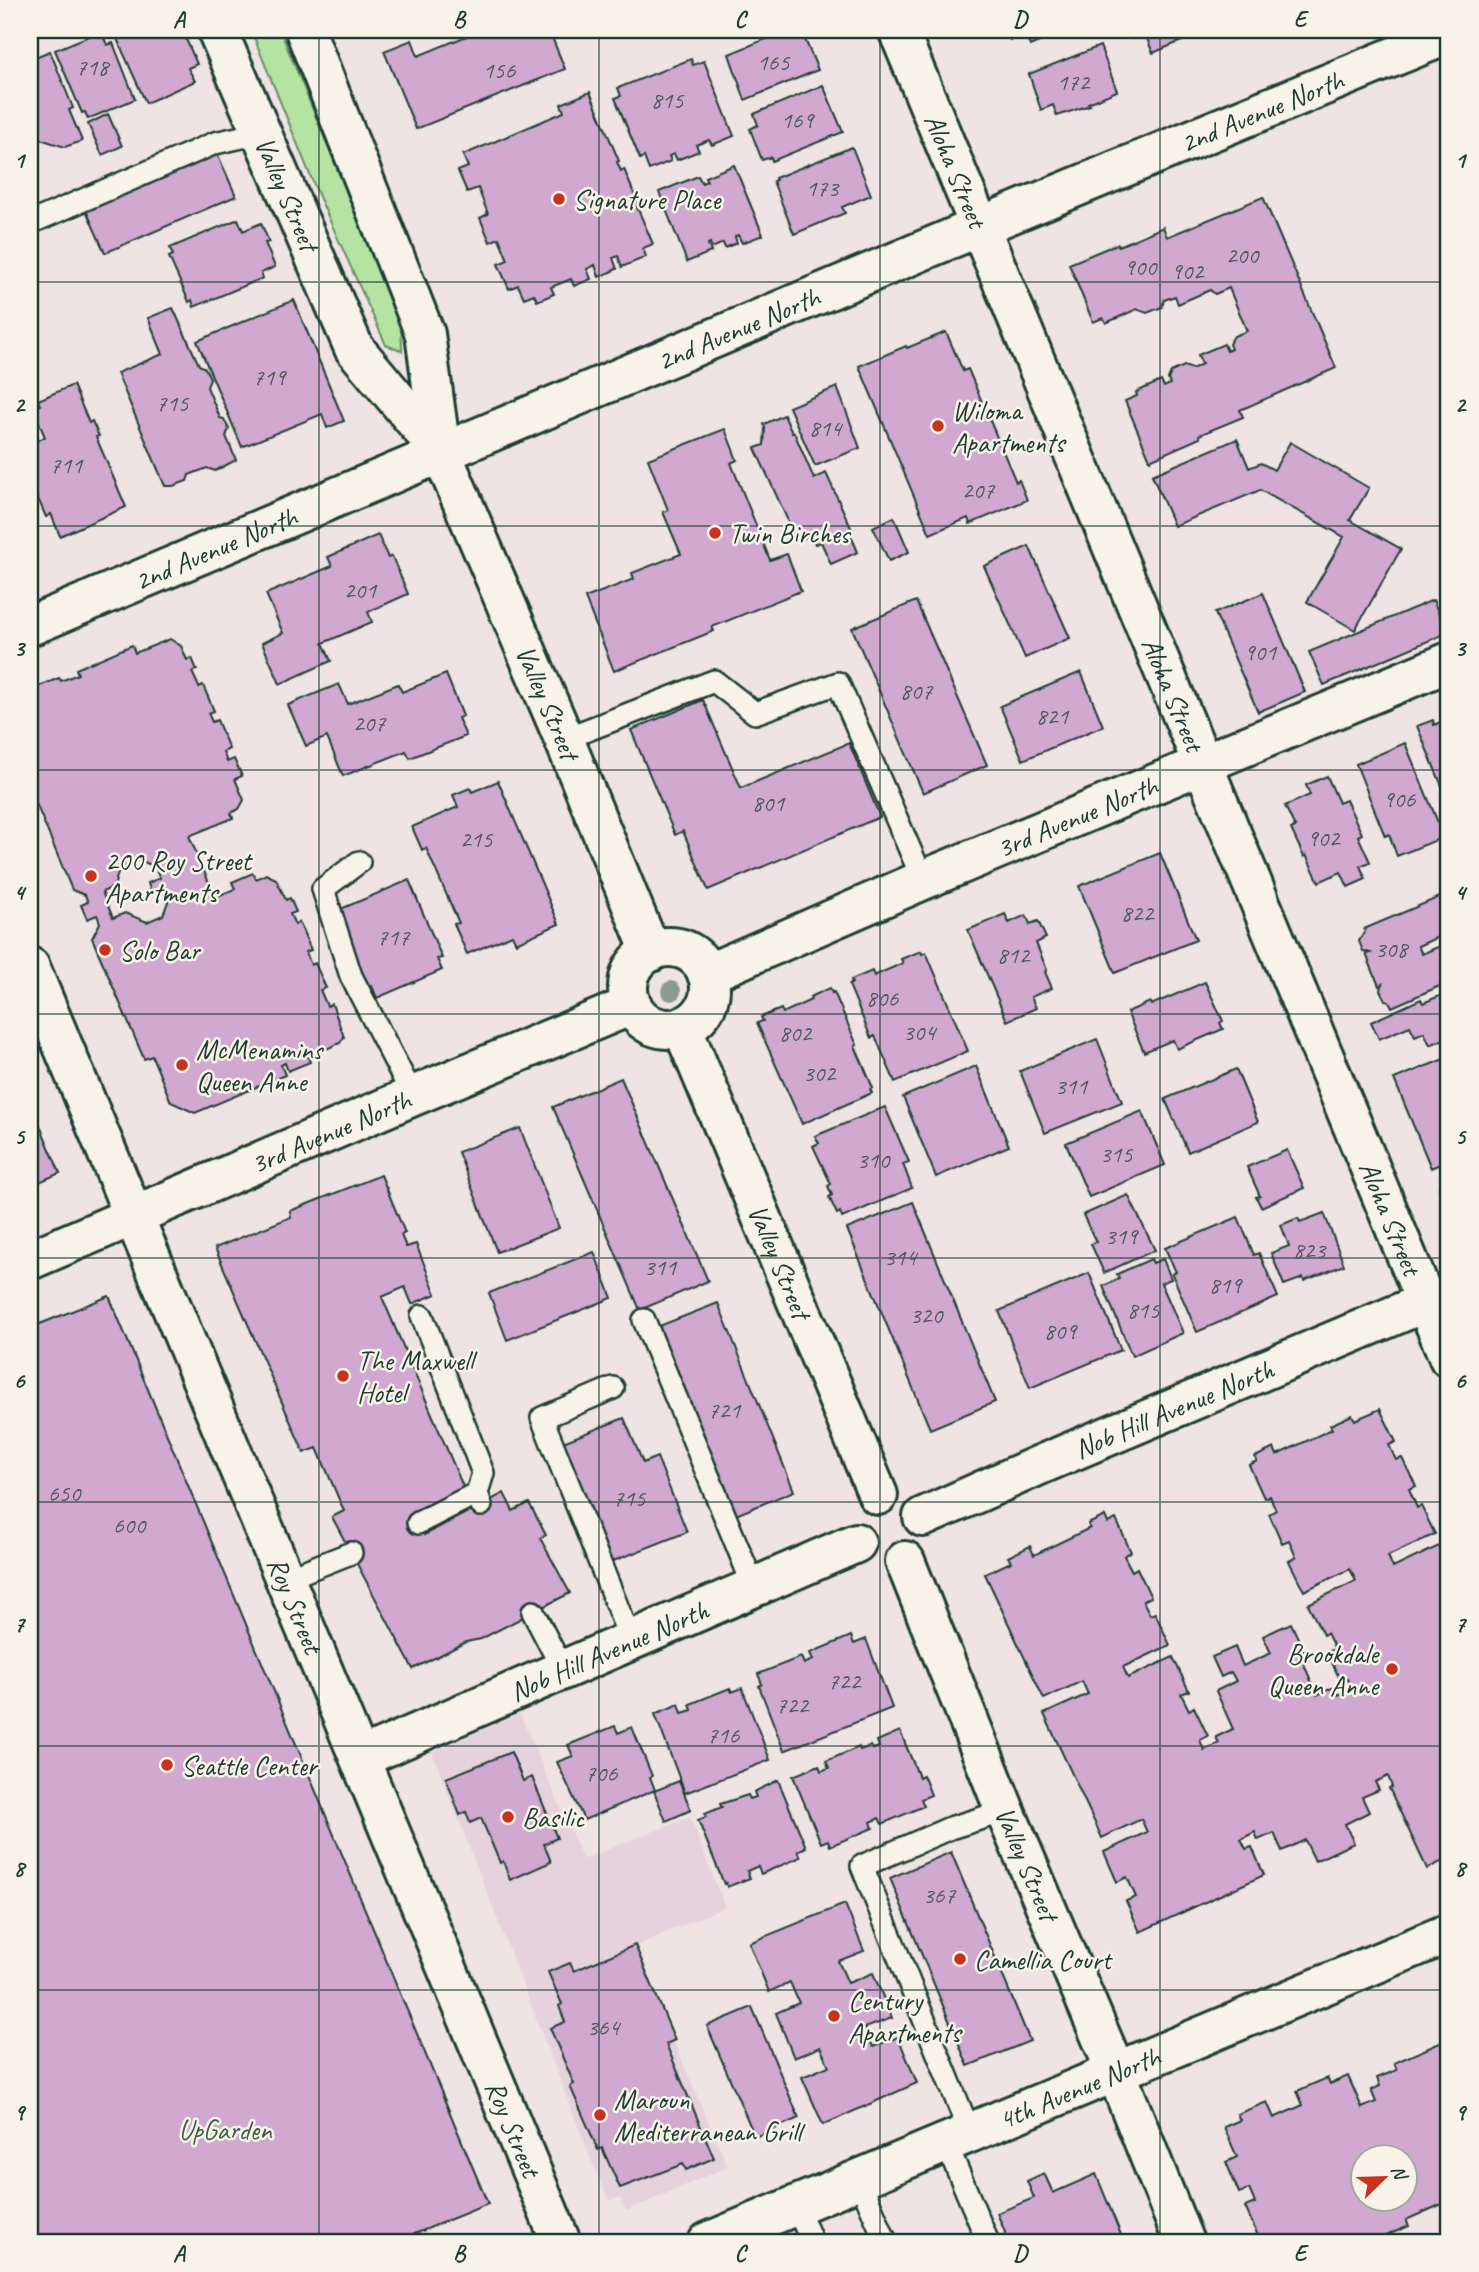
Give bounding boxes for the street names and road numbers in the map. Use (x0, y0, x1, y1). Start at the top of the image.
street label: 2nd Avenue North (1175, 61, 1350, 160)
street label: Aloha Street (917, 108, 996, 235)
street label: Valley Street (248, 131, 329, 259)
street label: 2nd Avenue North (651, 278, 826, 378)
street label: 2nd Avenue North (129, 498, 304, 598)
street label: Aloha Street (1134, 632, 1214, 759)
street label: Valley Street (508, 640, 589, 768)
street label: 3rd Avenue North (991, 767, 1164, 865)
street label: 3rd Avenue North (245, 1081, 418, 1181)
street label: Aloha Street (1352, 1156, 1431, 1282)
street label: Valley Street (741, 1199, 821, 1327)
street label: Nob Hill Avenue North (1069, 1351, 1280, 1466)
street label: Roy Street (260, 1551, 332, 1661)
street label: Nob Hill Avenue North (504, 1591, 714, 1709)
street label: Valley Street (988, 1801, 1068, 1929)
street label: 4th Avenue North (993, 2037, 1167, 2136)
street label: Roy Street (478, 2075, 550, 2184)

